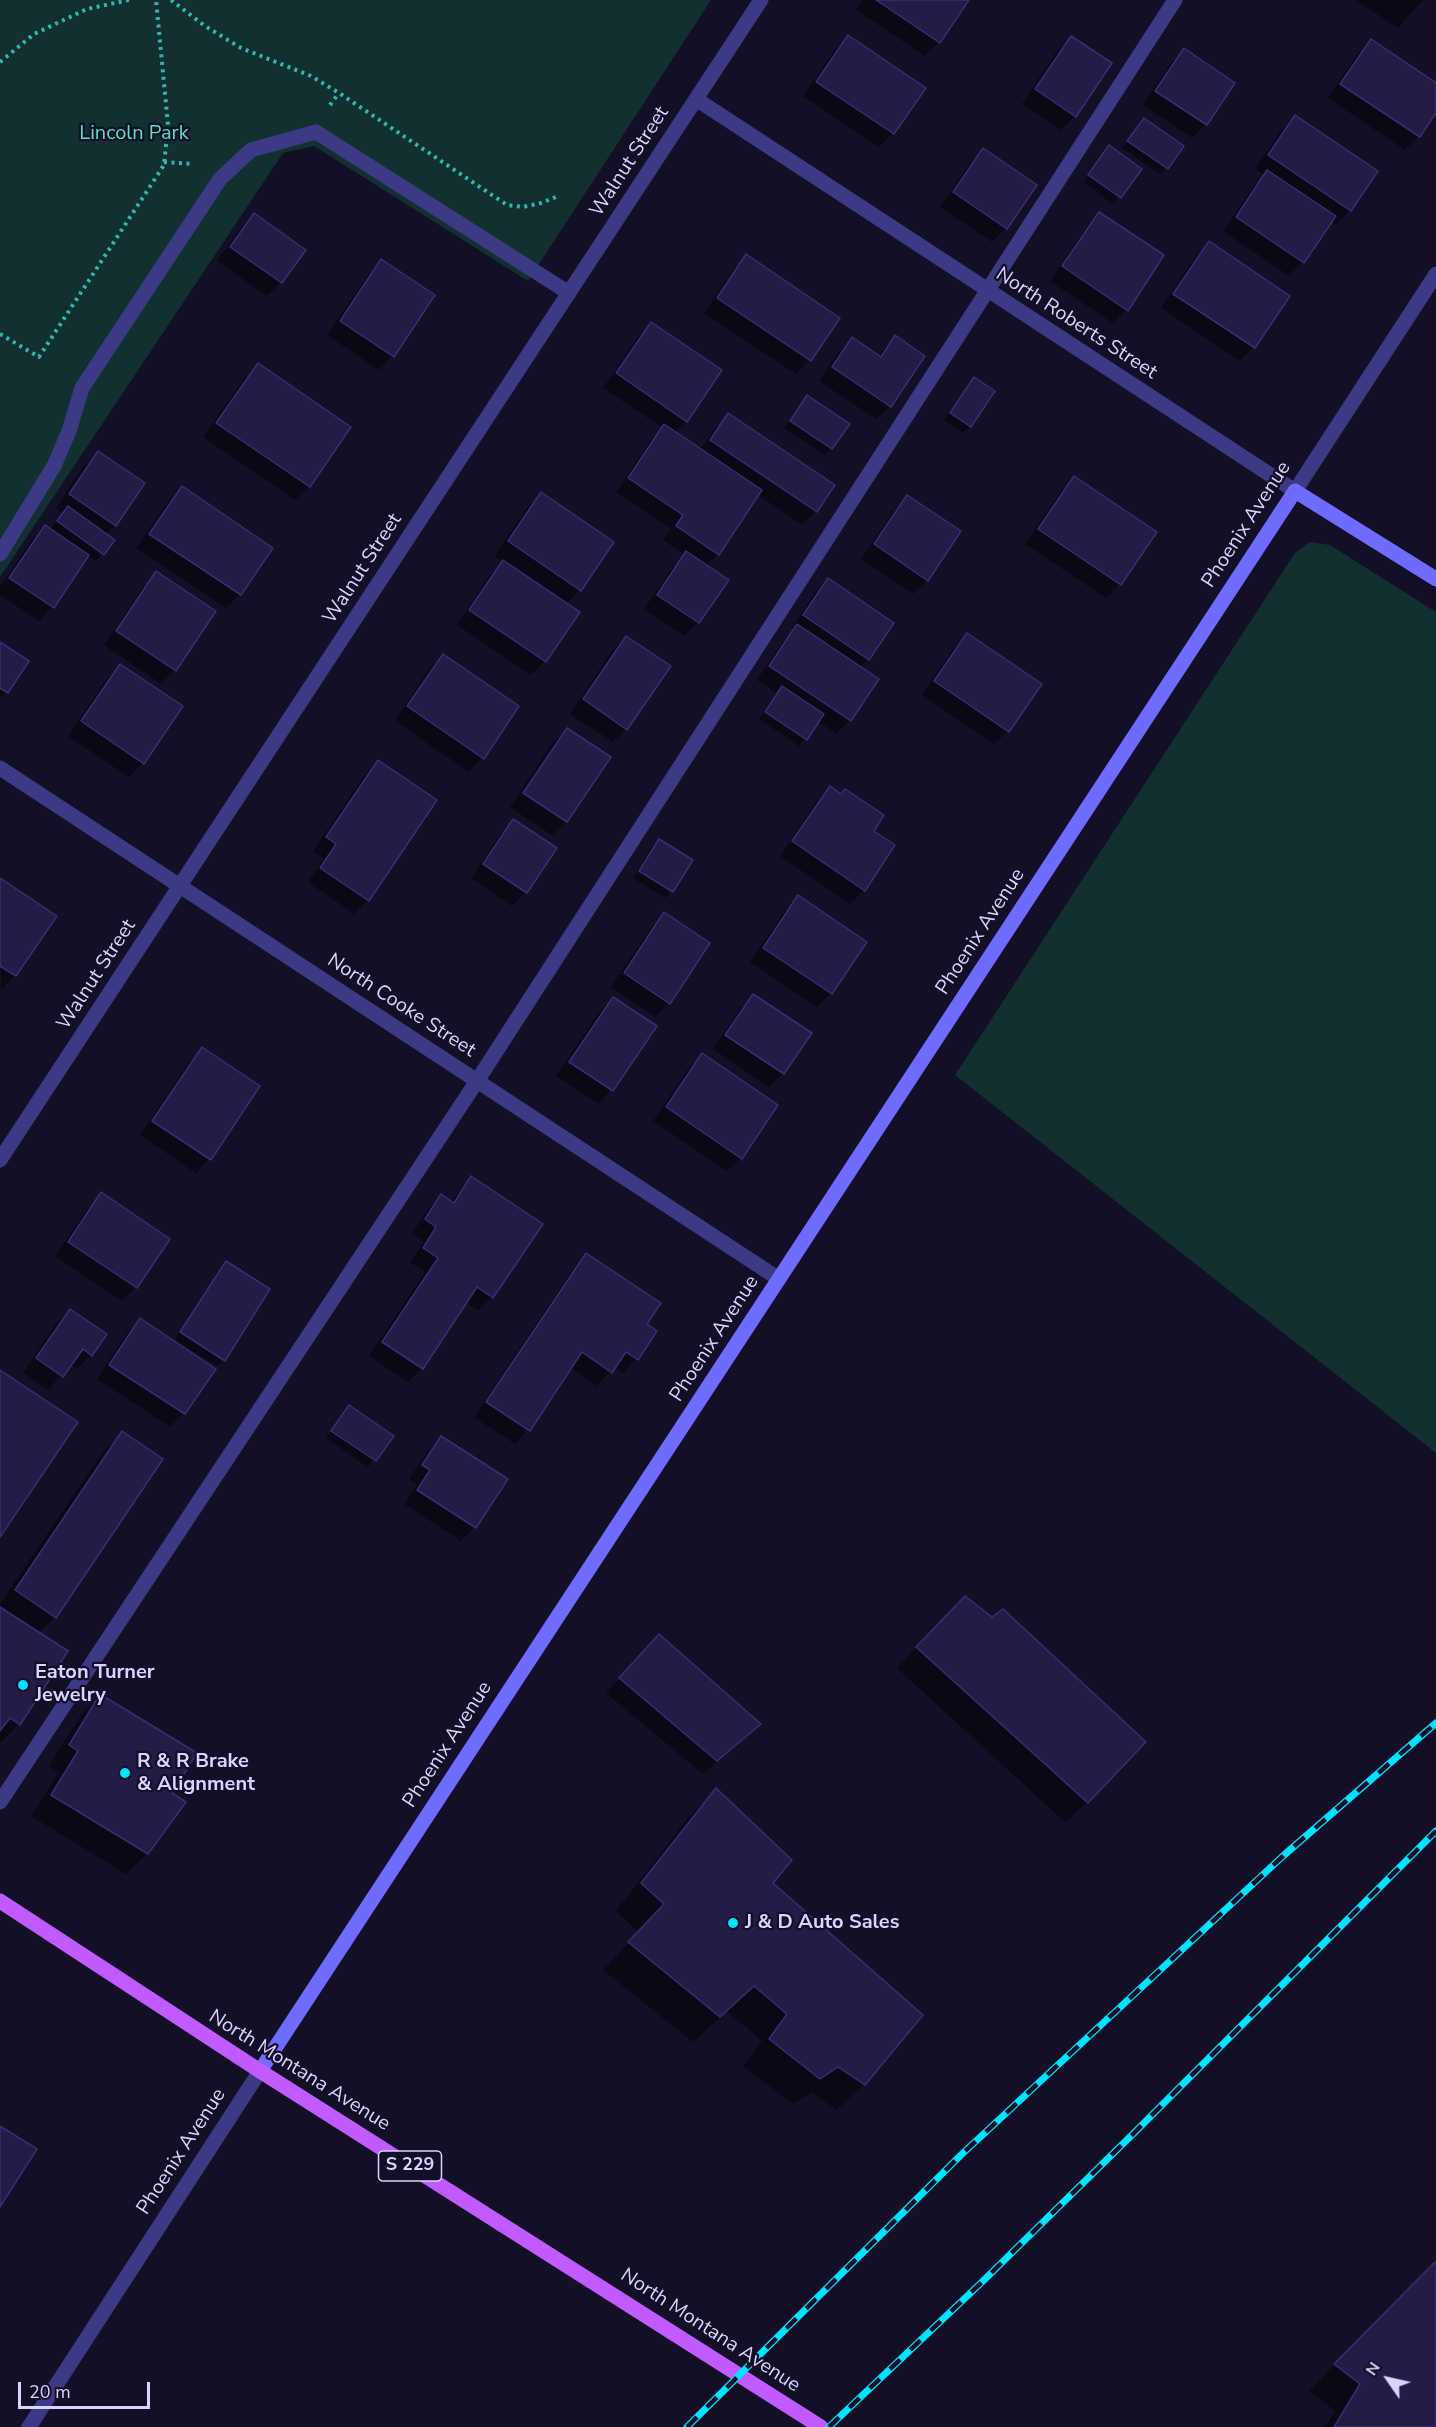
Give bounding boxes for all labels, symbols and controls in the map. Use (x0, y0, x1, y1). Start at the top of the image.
street label: Walnut Street (585, 102, 675, 222)
park label: Lincoln Park (79, 122, 189, 146)
street label: North Roberts Street (991, 263, 1161, 385)
street label: Phoenix Avenue (1197, 457, 1297, 593)
street label: Walnut Street (318, 509, 408, 629)
street label: Phoenix Avenue (931, 864, 1031, 1000)
street label: Walnut Street (52, 915, 142, 1035)
street label: North Cooke Street (322, 949, 480, 1063)
street label: Phoenix Avenue (665, 1271, 765, 1407)
place label: Eaton Turner Jewelry (35, 1661, 155, 1708)
street label: Phoenix Avenue (398, 1677, 498, 1813)
marker: Eaton Turner Jewelry (16, 1678, 30, 1692)
place label: R & R Brake & Alignment (137, 1750, 255, 1797)
marker: R & R Brake & Alignment (118, 1766, 132, 1780)
place label: J & D Auto Sales (745, 1911, 899, 1935)
marker: J & D Auto Sales (726, 1916, 740, 1930)
street label: North Montana Avenue (204, 2005, 394, 2137)
street label: Phoenix Avenue (132, 2084, 232, 2220)
road number: S 229 (378, 2151, 442, 2181)
street label: North Montana Avenue (616, 2264, 804, 2398)
north arrow (1358, 2349, 1418, 2409)
text: N (1361, 2358, 1386, 2380)
scale bar (21, 2370, 153, 2408)
text: 20 m (29, 2380, 71, 2404)

